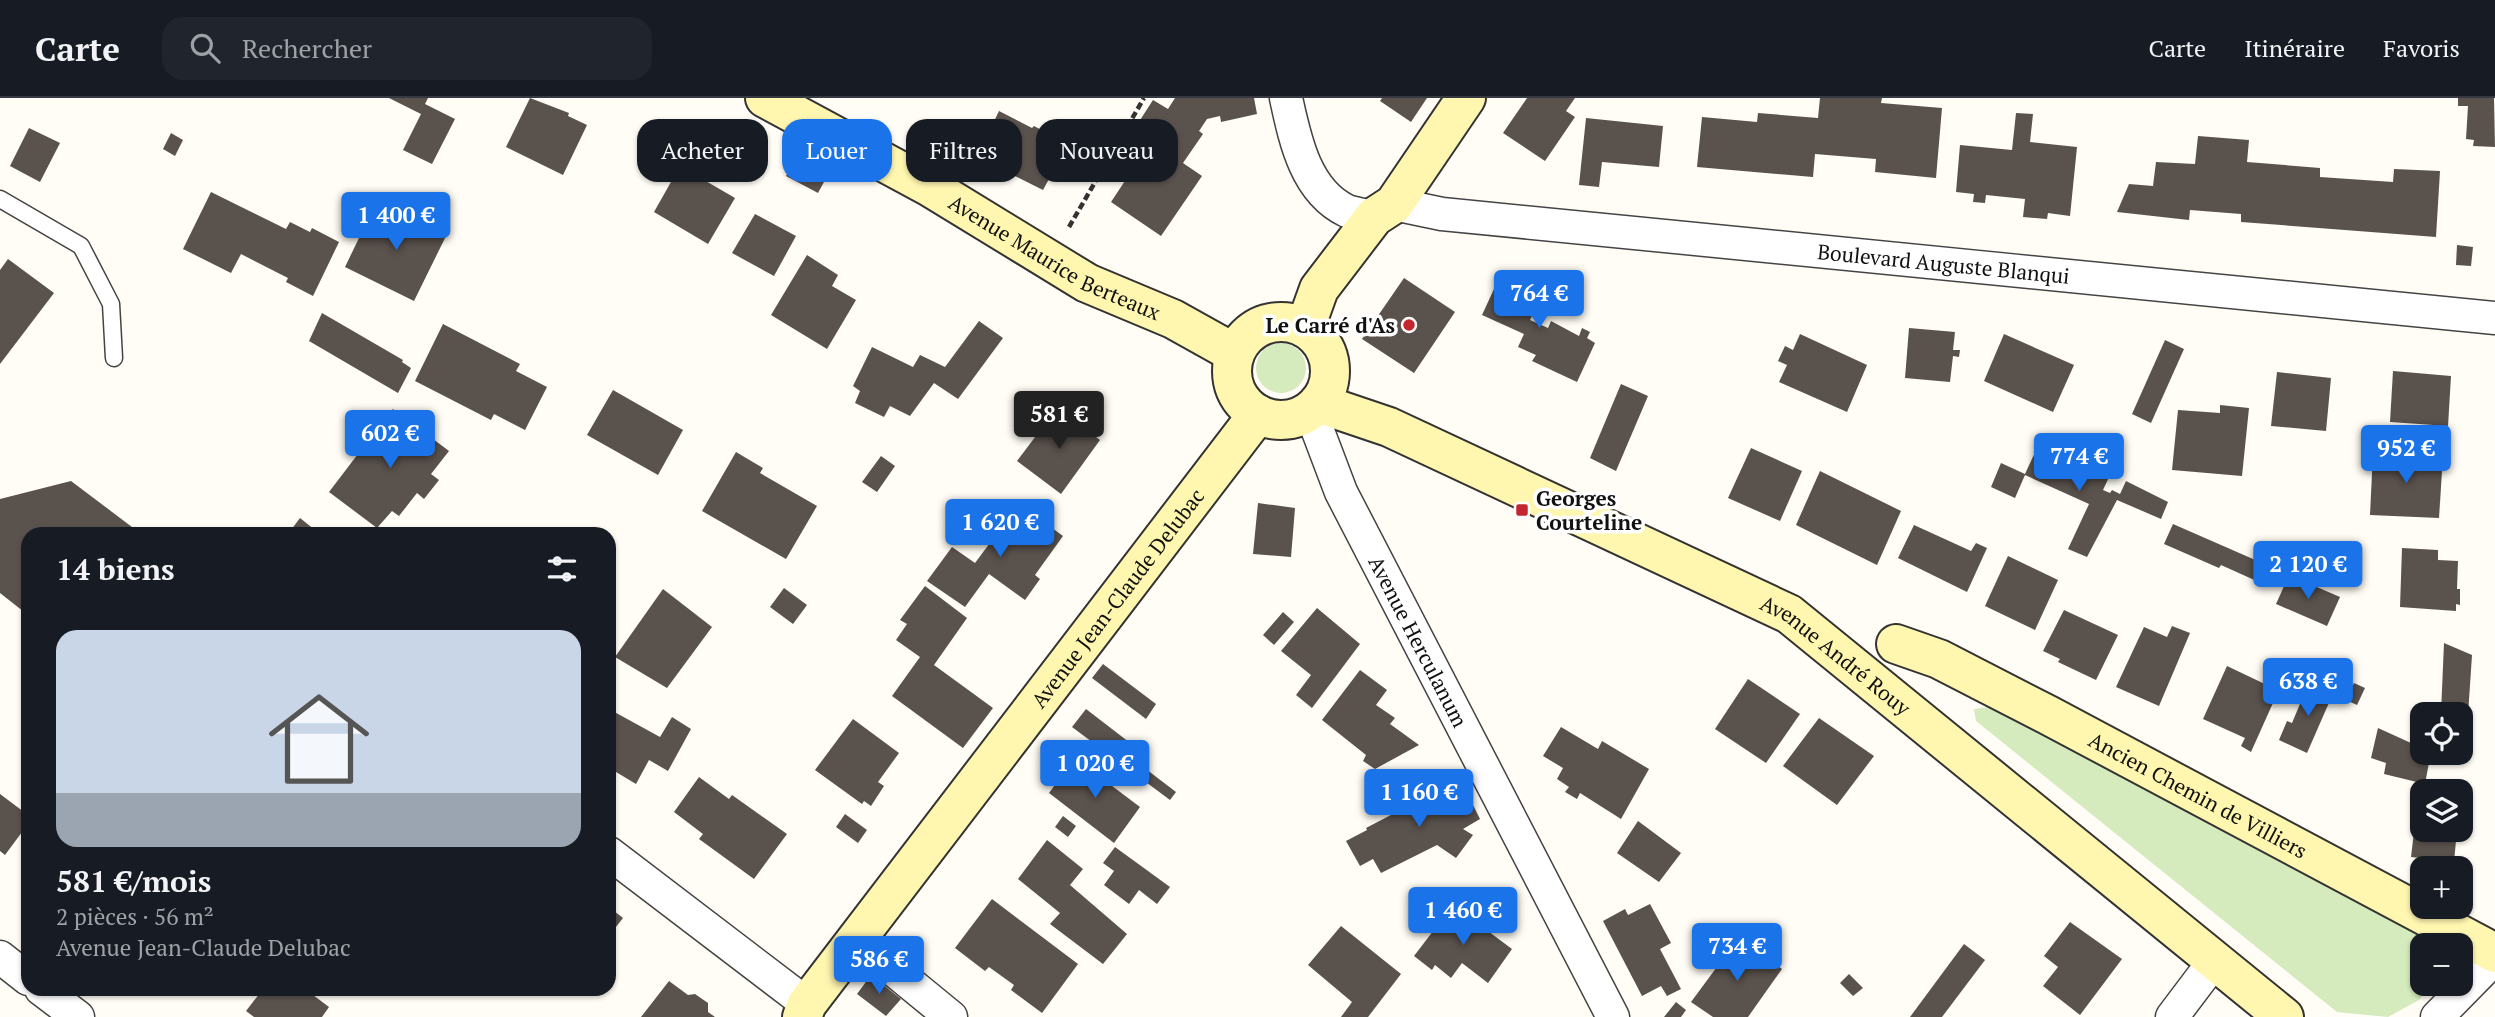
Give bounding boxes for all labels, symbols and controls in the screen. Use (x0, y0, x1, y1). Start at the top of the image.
search box (162, 17, 652, 80)
text: Carte (35, 27, 120, 70)
icon: search (186, 29, 224, 67)
text: Rechercher (242, 31, 372, 65)
text: Carte (2148, 32, 2206, 64)
text: Itinéraire (2244, 32, 2345, 64)
text: Favoris (2383, 32, 2460, 64)
chip: Acheter (637, 119, 768, 182)
chip: Louer (782, 119, 892, 182)
chip: Filtres (906, 119, 1022, 182)
chip: Nouveau (1036, 119, 1178, 182)
street label: Avenue Maurice Berteaux (944, 188, 1165, 326)
pin: 1 400 € (331, 192, 461, 252)
text: 1 400 € (357, 199, 435, 230)
street label: Boulevard Auguste Blanqui (1816, 237, 2071, 290)
pin: 764 € (1490, 271, 1588, 330)
text: 764 € (1510, 277, 1568, 308)
place label: Le Carré d'As (1266, 311, 1395, 339)
marker: Le Carré d'As (1401, 317, 1417, 333)
pin: 581 € (1010, 392, 1108, 451)
text: 581 € (1030, 398, 1088, 429)
pin: 602 € (341, 410, 439, 470)
text: 602 € (361, 417, 419, 448)
pin: 952 € (2357, 426, 2455, 485)
text: 952 € (2377, 432, 2435, 463)
pin: 774 € (2030, 434, 2128, 493)
text: 774 € (2050, 440, 2108, 471)
street label: Avenue Jean-Claude Delubac (1024, 482, 1210, 713)
place label: Georges Courteline (1536, 484, 1642, 536)
pin: 1 620 € (935, 500, 1065, 559)
marker: Georges Courteline (1514, 502, 1530, 518)
text: 1 620 € (961, 506, 1039, 537)
pin: 2 120 € (2243, 542, 2373, 601)
text: 2 120 € (2269, 548, 2347, 579)
text: 14 biens (56, 549, 175, 589)
icon: filters (543, 550, 581, 588)
street label: Avenue Herculanum (1362, 551, 1474, 732)
street label: Avenue André Rouy (1756, 589, 1917, 722)
pin: 638 € (2259, 658, 2357, 718)
text: 638 € (2279, 665, 2337, 696)
icon: home (256, 676, 382, 802)
map controls (2410, 702, 2473, 996)
button: locate (2410, 702, 2473, 765)
street label: Ancien Chemin de Villiers (2084, 725, 2312, 864)
pin: 1 020 € (1030, 740, 1160, 800)
text: 1 020 € (1056, 747, 1134, 778)
pin: 1 160 € (1354, 770, 1484, 829)
text: 1 160 € (1380, 776, 1458, 807)
button: layers (2410, 779, 2473, 842)
button: + (2410, 856, 2473, 919)
text: 581 €/mois (56, 861, 211, 901)
pin: 1 460 € (1398, 888, 1528, 947)
text: 1 460 € (1424, 894, 1502, 925)
text: 2 pièces · 56 m² (56, 901, 214, 932)
pin: 734 € (1688, 924, 1786, 983)
text: 734 € (1708, 930, 1766, 961)
text: Avenue Jean-Claude Delubac (56, 932, 351, 963)
button: − (2410, 933, 2473, 996)
pin: 586 € (830, 936, 928, 996)
text: 586 € (850, 943, 908, 974)

